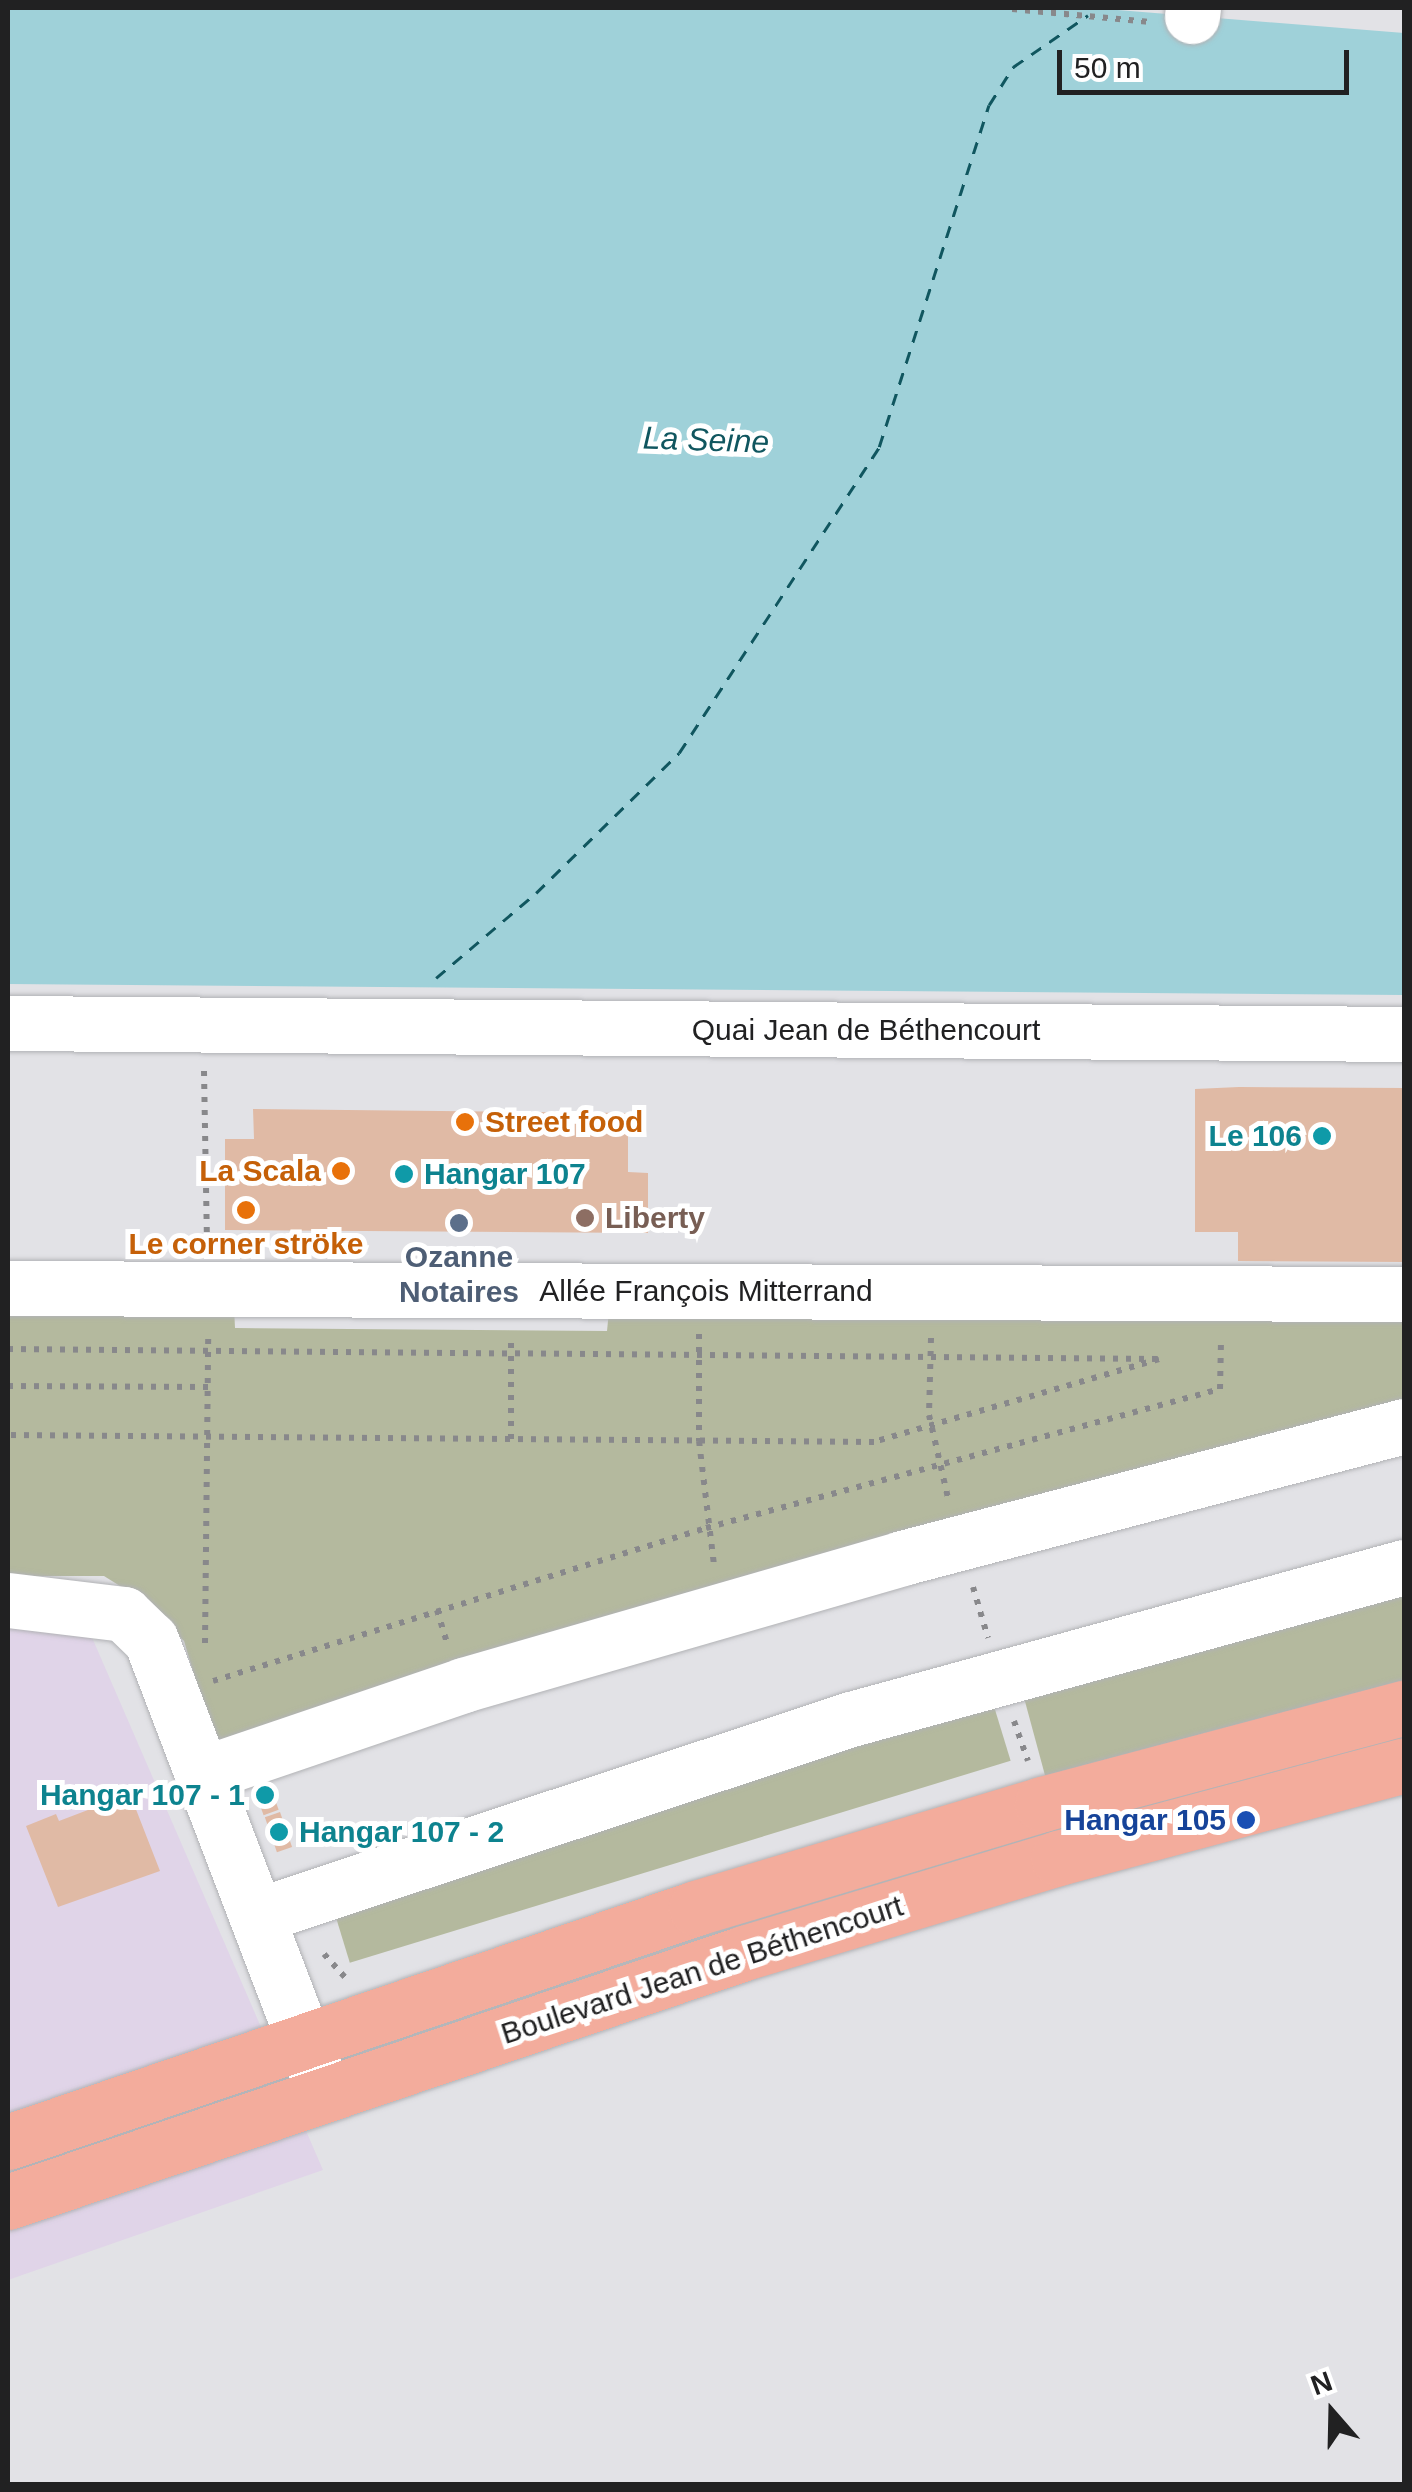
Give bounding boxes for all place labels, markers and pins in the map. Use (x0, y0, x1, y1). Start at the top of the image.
place label: Street food (485, 1104, 643, 1140)
marker: Street food (454, 1111, 476, 1133)
place label: Le 106 (1209, 1118, 1302, 1154)
marker: Le 106 (1311, 1125, 1333, 1147)
place label: La Scala (199, 1153, 321, 1189)
place label: Hangar 107 (424, 1156, 586, 1192)
marker: La Scala (330, 1160, 352, 1182)
marker: Hangar 107 (393, 1163, 415, 1185)
marker: Le corner ströke (235, 1199, 257, 1221)
place label: Liberty (605, 1200, 705, 1236)
marker: Liberty (574, 1207, 596, 1229)
marker: Ozanne Notaires (448, 1212, 470, 1234)
place label: Le corner ströke (128, 1226, 364, 1262)
place label: Ozanne Notaires (399, 1239, 519, 1310)
place label: Hangar 107 - 1 (40, 1777, 245, 1813)
marker: Hangar 107 - 1 (254, 1784, 276, 1806)
place label: Hangar 105 (1064, 1802, 1226, 1838)
marker: Hangar 105 (1235, 1809, 1257, 1831)
place label: Hangar 107 - 2 (299, 1814, 504, 1850)
marker: Hangar 107 - 2 (268, 1821, 290, 1843)

